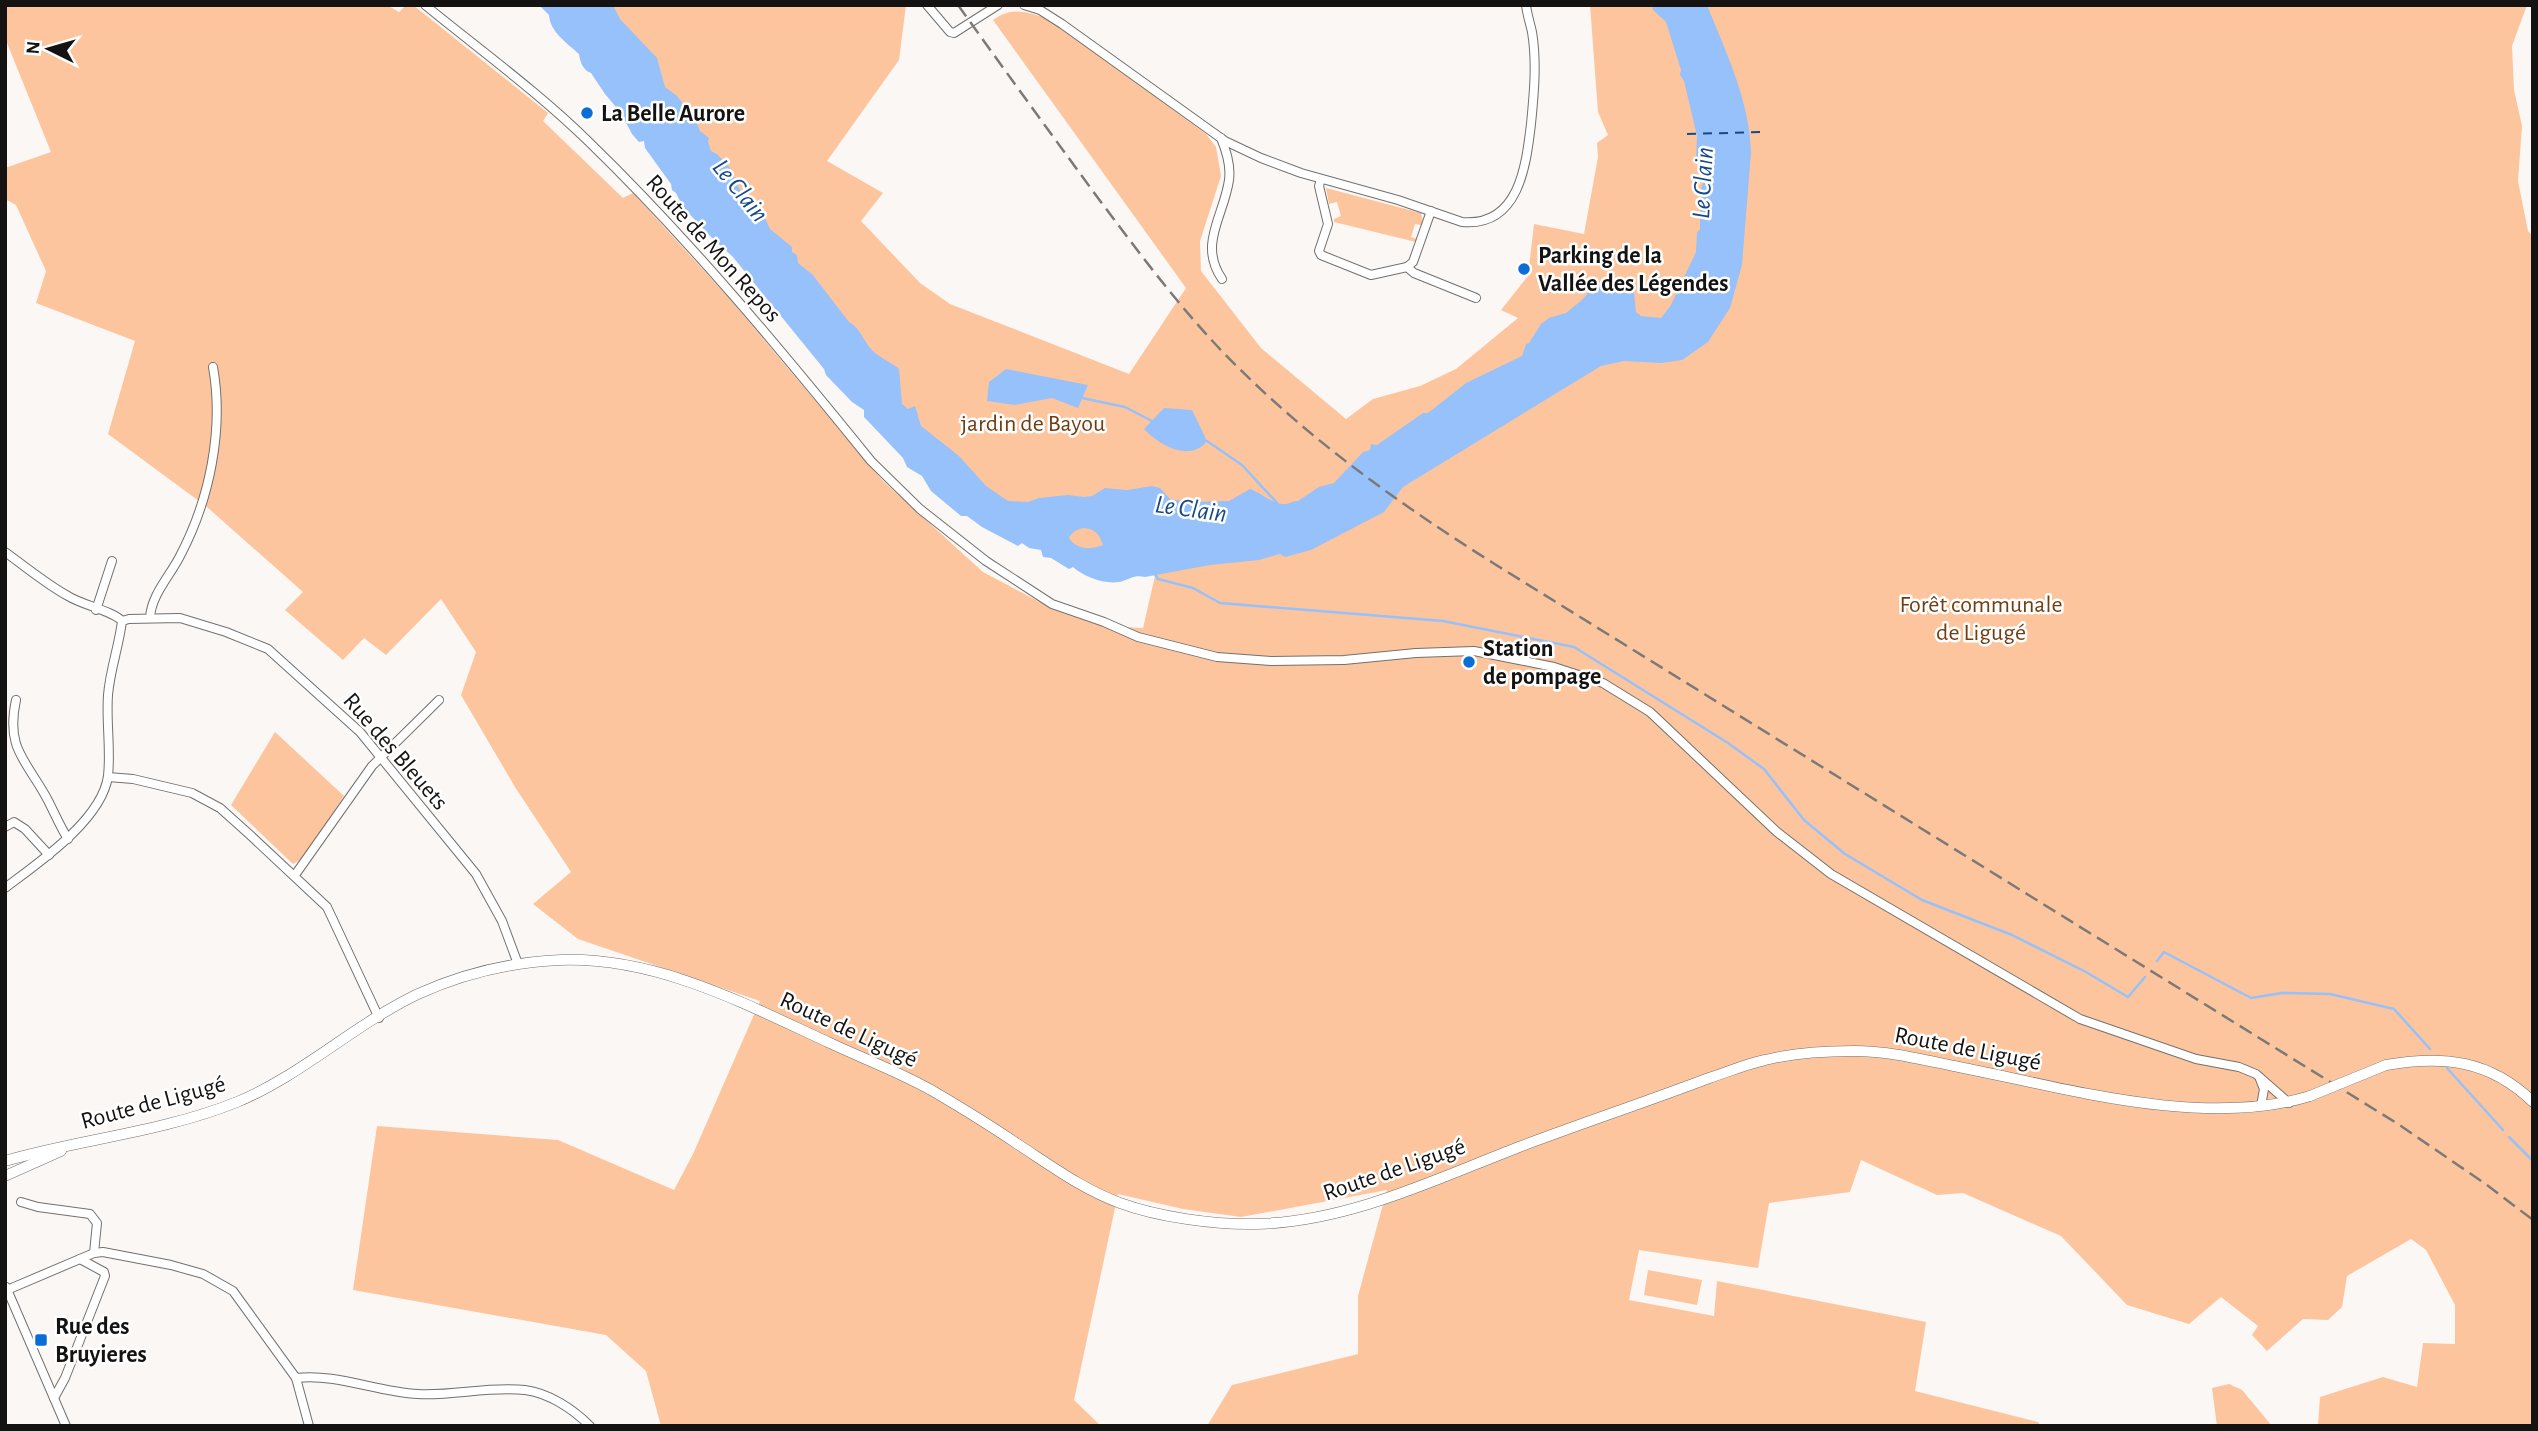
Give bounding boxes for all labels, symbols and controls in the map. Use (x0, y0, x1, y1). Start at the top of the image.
north arrow (14, 14, 84, 84)
text: N (24, 40, 44, 55)
place label: La Belle Aurore (601, 102, 745, 126)
marker: La Belle Aurore (579, 105, 595, 121)
water label: Le Clain (1688, 146, 1718, 220)
water label: Le Clain (707, 154, 773, 227)
street label: Route de Mon Repos (641, 170, 785, 327)
place label: Parking de la Vallée des Légendes (1538, 244, 1728, 296)
marker: Parking de la Vallée des Légendes (1516, 261, 1532, 277)
park label: jardin de Bayou (961, 412, 1105, 436)
water label: Le Clain (1153, 491, 1228, 527)
park label: Forêt communale de Ligugé (1900, 593, 2062, 645)
place label: Station de pompage (1483, 637, 1601, 689)
marker: Station de pompage (1461, 654, 1477, 670)
street label: Rue des Bleuets (338, 689, 452, 815)
street label: Route de Ligugé (776, 988, 921, 1072)
street label: Route de Ligugé (1893, 1023, 2043, 1075)
street label: Route de Ligugé (78, 1072, 228, 1134)
street label: Route de Ligugé (1320, 1134, 1469, 1206)
place label: Rue des Bruyieres (55, 1315, 147, 1367)
marker: Rue des Bruyieres (33, 1332, 49, 1348)

